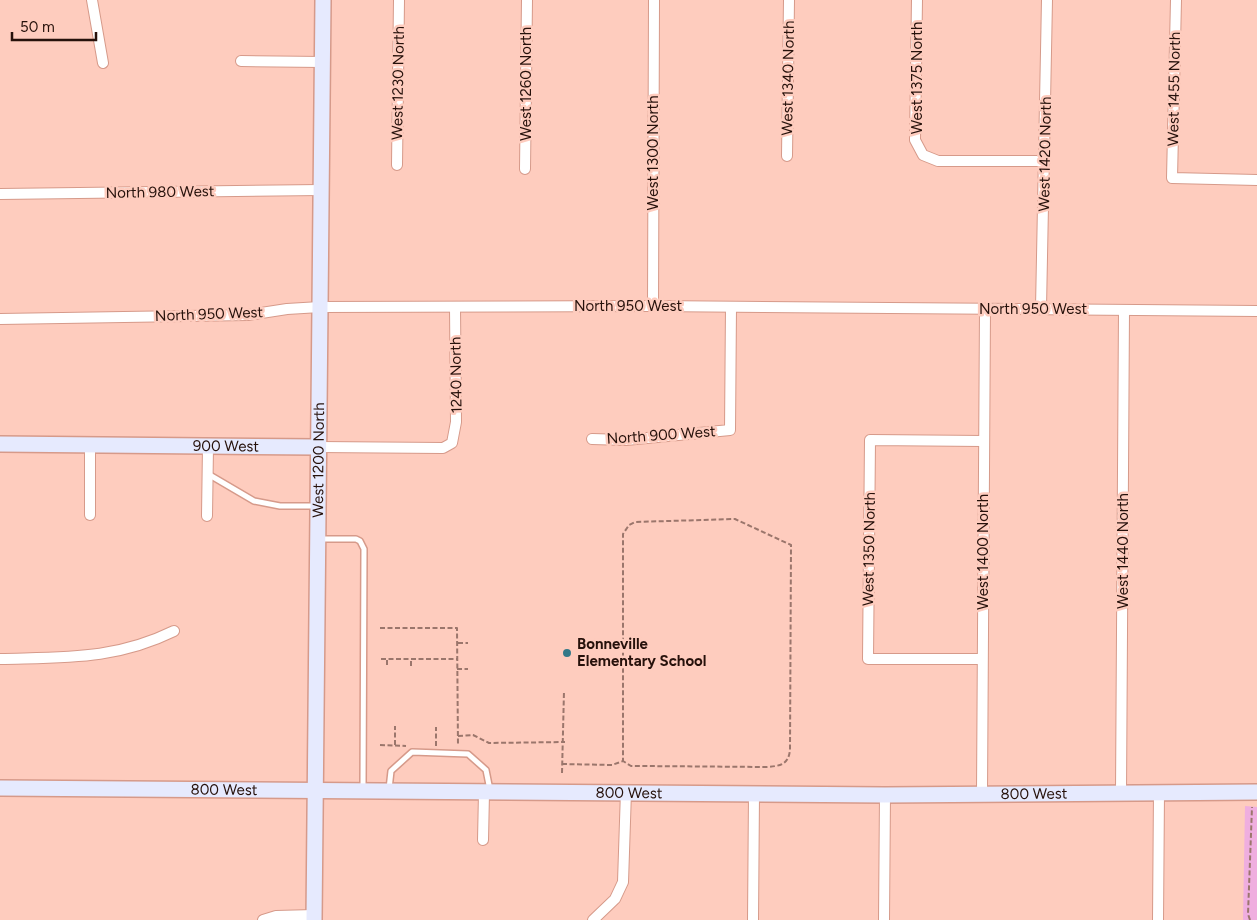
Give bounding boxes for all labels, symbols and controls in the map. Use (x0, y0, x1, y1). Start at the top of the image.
scale bar (12, 10, 96, 42)
text: 50 m (20, 18, 55, 36)
street label: West 1340 North (778, 20, 798, 136)
street label: West 1375 North (908, 22, 926, 134)
street label: West 1230 North (388, 26, 408, 140)
street label: West 1260 North (517, 27, 535, 141)
street label: West 1455 North (1164, 32, 1184, 146)
street label: West 1300 North (644, 95, 662, 211)
street label: West 1420 North (1035, 96, 1055, 212)
street label: North 980 West (105, 182, 215, 202)
street label: North 950 West (574, 297, 682, 315)
street label: North 950 West (979, 300, 1087, 318)
street label: North 950 West (155, 303, 264, 325)
street label: 1240 North (446, 337, 466, 413)
street label: West 1200 North (309, 402, 328, 518)
street label: North 900 West (606, 422, 716, 448)
street label: 900 West (193, 437, 259, 455)
street label: West 1350 North (859, 492, 879, 606)
street label: West 1440 North (1114, 493, 1132, 609)
street label: West 1400 North (974, 494, 992, 610)
place label: Bonneville Elementary School (577, 635, 707, 670)
marker: Bonneville Elementary School (561, 647, 573, 659)
street label: 800 West (190, 781, 258, 799)
street label: 800 West (595, 784, 663, 802)
street label: 800 West (1000, 785, 1068, 803)

